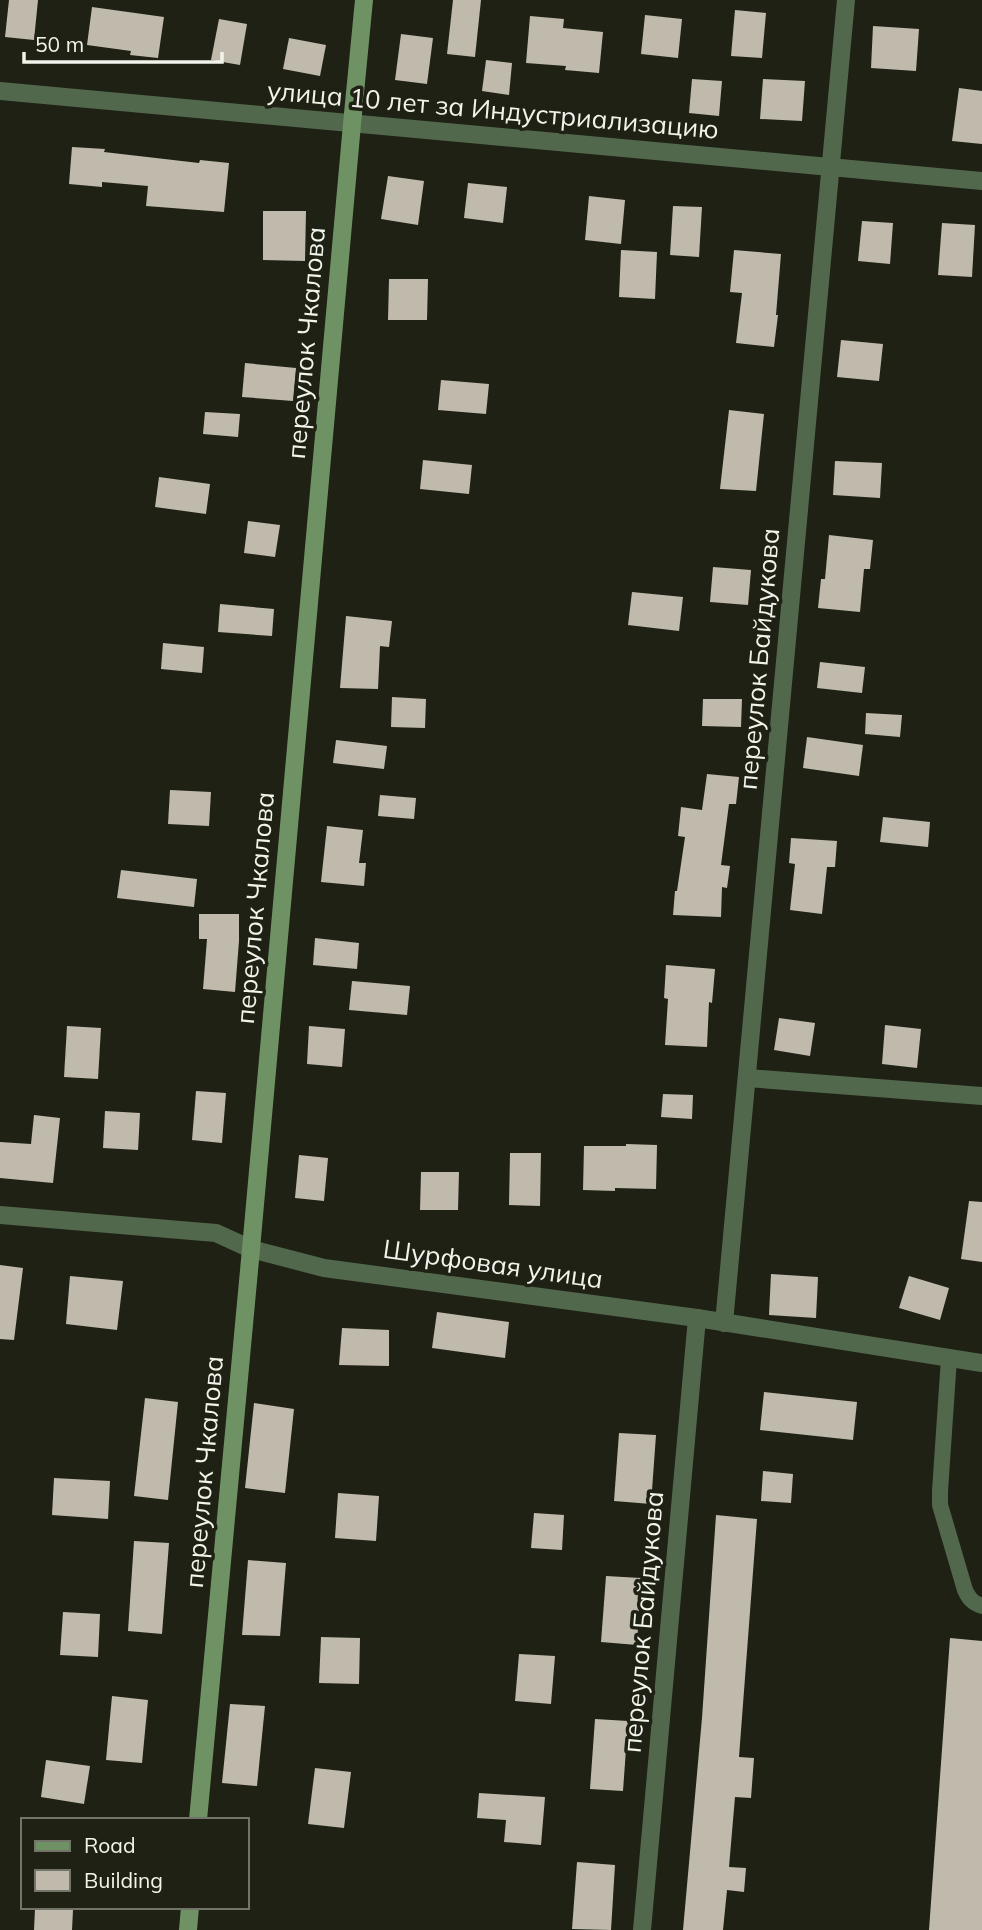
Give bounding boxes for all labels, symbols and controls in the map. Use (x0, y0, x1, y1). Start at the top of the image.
scale bar (24, 21, 222, 65)
text: 50 m (35, 31, 84, 57)
street label: улица 10 лет за Индустриализацию (266, 73, 720, 146)
street label: переулок Чкалова (279, 225, 332, 460)
street label: переулок Байдукова (731, 527, 786, 791)
street label: переулок Чкалова (228, 790, 281, 1025)
street label: Шурфовая улица (381, 1232, 605, 1295)
street label: переулок Чкалова (177, 1354, 230, 1589)
street label: переулок Байдукова (615, 1490, 670, 1754)
legend (21, 1818, 248, 1909)
text: Road (84, 1832, 135, 1858)
text: Building (84, 1867, 163, 1893)

